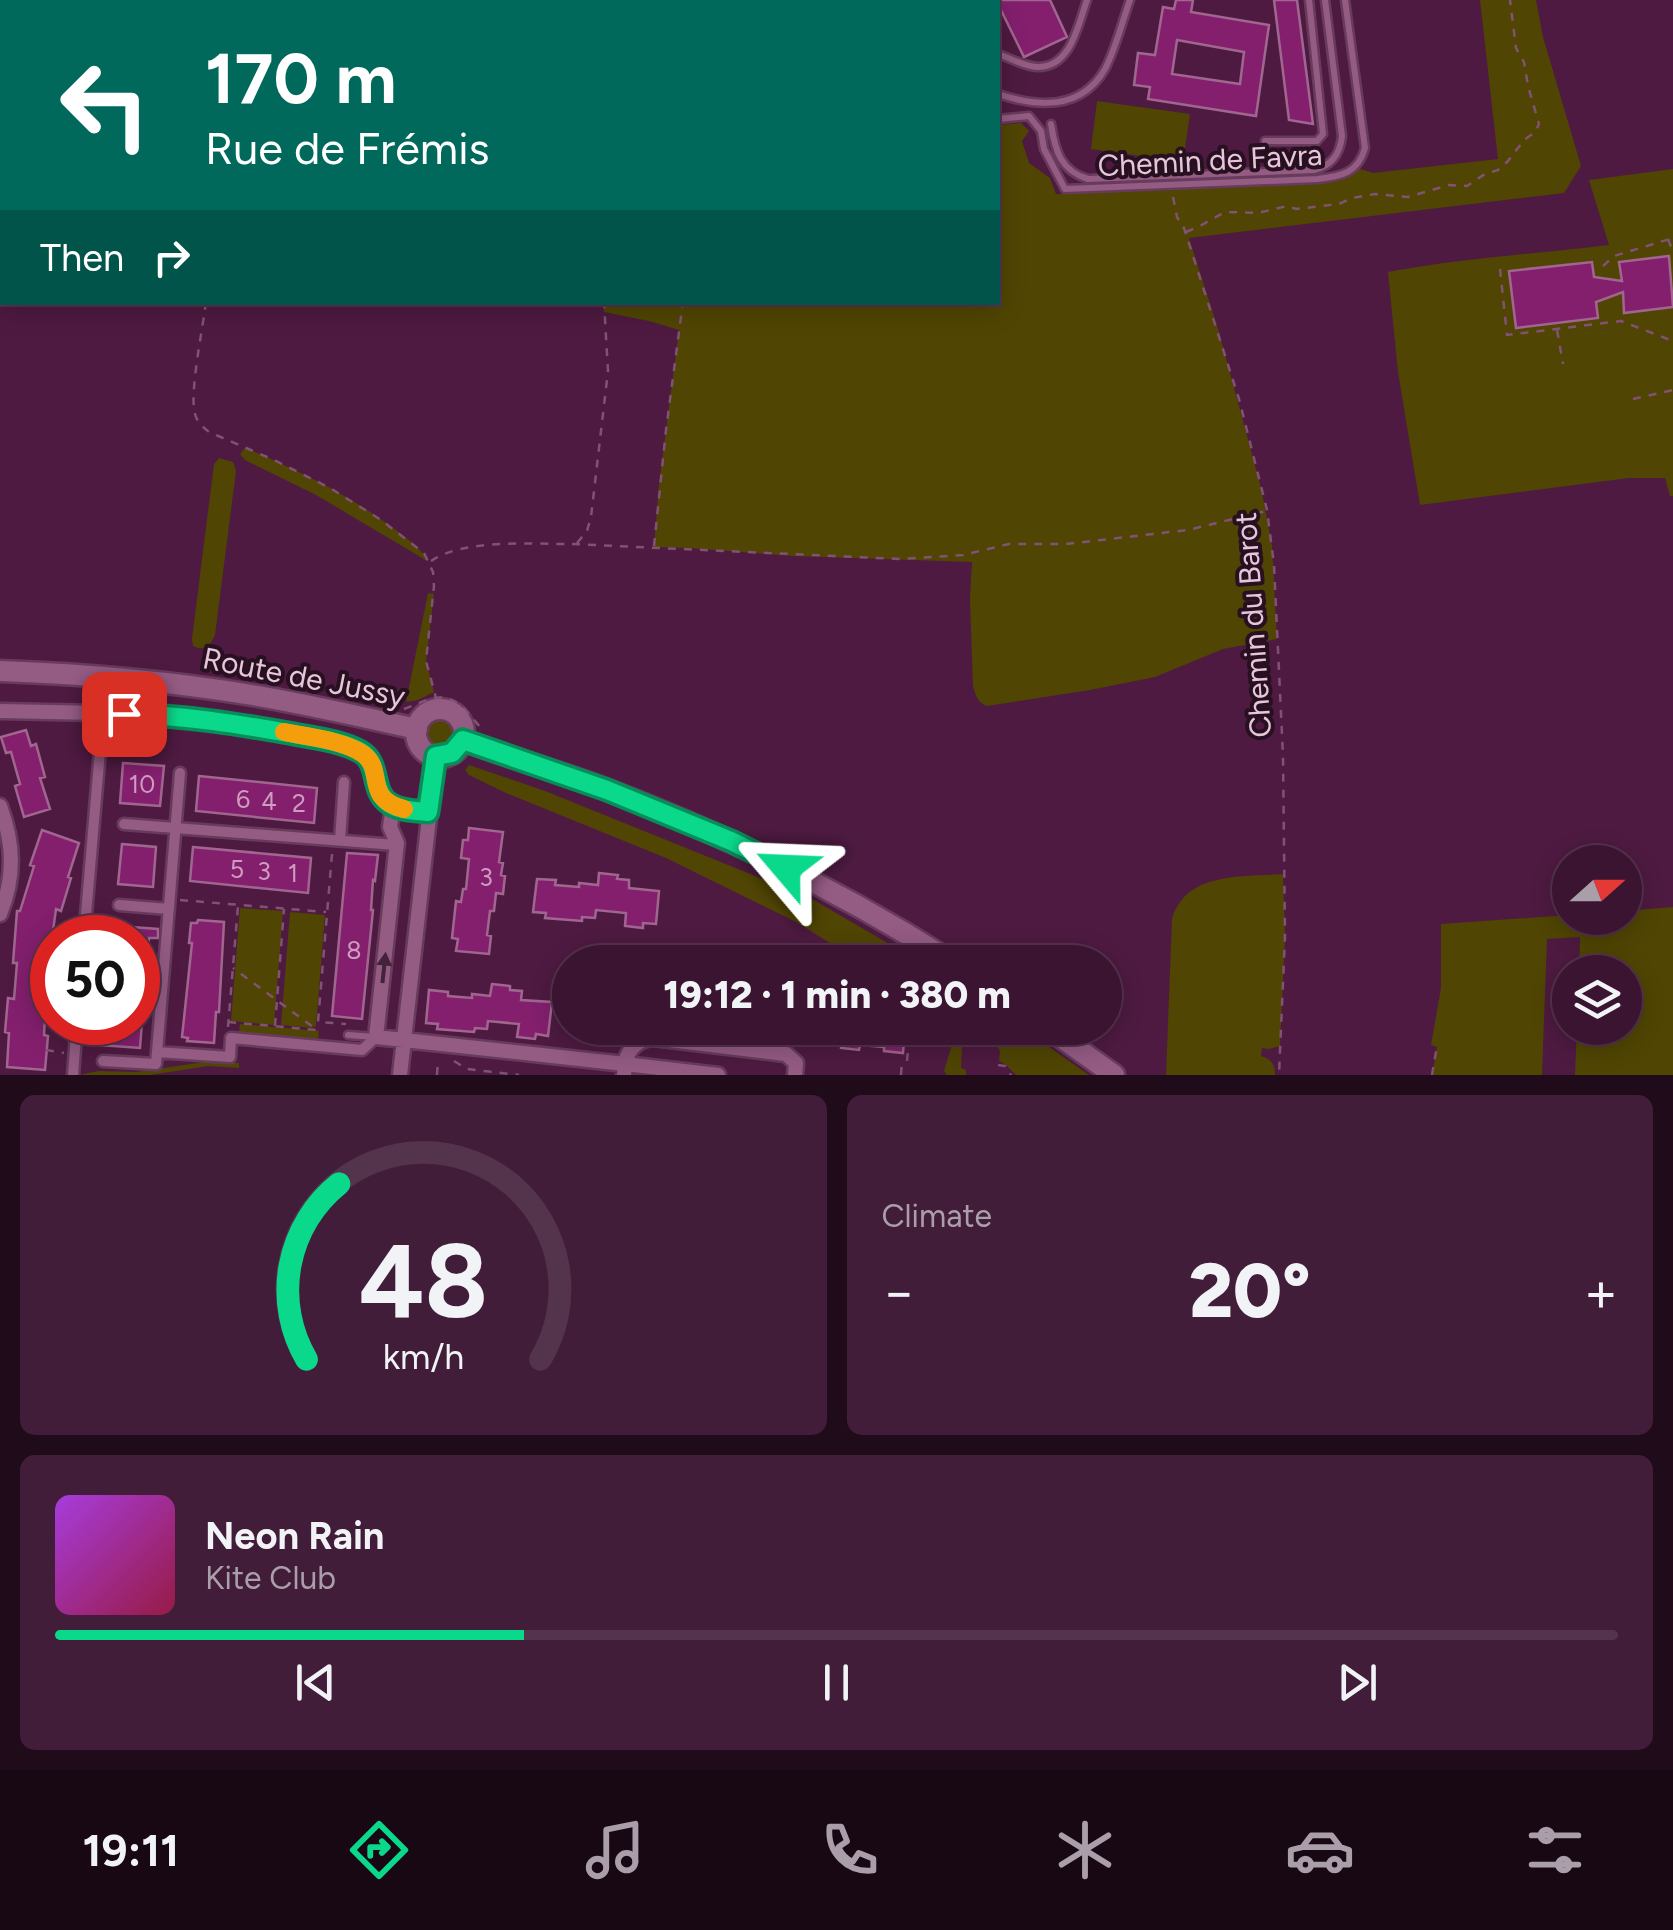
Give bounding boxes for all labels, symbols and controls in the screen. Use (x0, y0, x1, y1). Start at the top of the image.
text: 170 m (205, 36, 397, 121)
icon: left (40, 40, 170, 170)
text: Rue de Frémis (205, 121, 490, 175)
street label: Chemin de Favra (1097, 136, 1323, 184)
icon: right (144, 230, 199, 285)
text: Then (40, 235, 124, 281)
street label: Chemin du Barot (1227, 511, 1279, 739)
street label: Route de Jussy (200, 639, 408, 715)
pin (82, 672, 167, 757)
icon: arrive (97, 687, 152, 742)
house number: 10 (129, 769, 155, 799)
house number: 6 (236, 784, 250, 814)
house number: 4 (261, 786, 277, 816)
house number: 2 (292, 788, 306, 818)
position arrow (734, 816, 838, 920)
north arrow (1552, 845, 1642, 935)
map controls (1552, 845, 1642, 1045)
house number: 5 (230, 854, 244, 884)
house number: 3 (257, 856, 271, 886)
house number: 1 (288, 858, 298, 888)
house number: 3 (479, 862, 493, 892)
speed limit sign: 50 (30, 915, 160, 1045)
house number: 8 (346, 935, 362, 965)
one-way arrow (376, 952, 392, 983)
button: layers (1552, 955, 1642, 1045)
text: 19:12 · 1 min · 380 m (663, 972, 1011, 1018)
text: Climate (882, 1197, 992, 1235)
text: 48 (359, 1218, 488, 1343)
text: 20° (1189, 1246, 1311, 1336)
text: − (882, 1259, 916, 1325)
text: + (1584, 1259, 1618, 1325)
text: km/h (382, 1335, 464, 1378)
text: Neon Rain (205, 1513, 384, 1559)
text: Kite Club (205, 1559, 336, 1597)
icon: previous (288, 1655, 343, 1710)
icon: pause (809, 1655, 864, 1710)
icon: next (1330, 1655, 1385, 1710)
icon: directions (344, 1815, 414, 1885)
icon: music (580, 1815, 650, 1885)
icon: phone (815, 1815, 885, 1885)
icon: climate (1050, 1815, 1120, 1885)
icon: car (1285, 1815, 1355, 1885)
icon: filters (1520, 1815, 1590, 1885)
text: 19:11 (83, 1823, 179, 1877)

